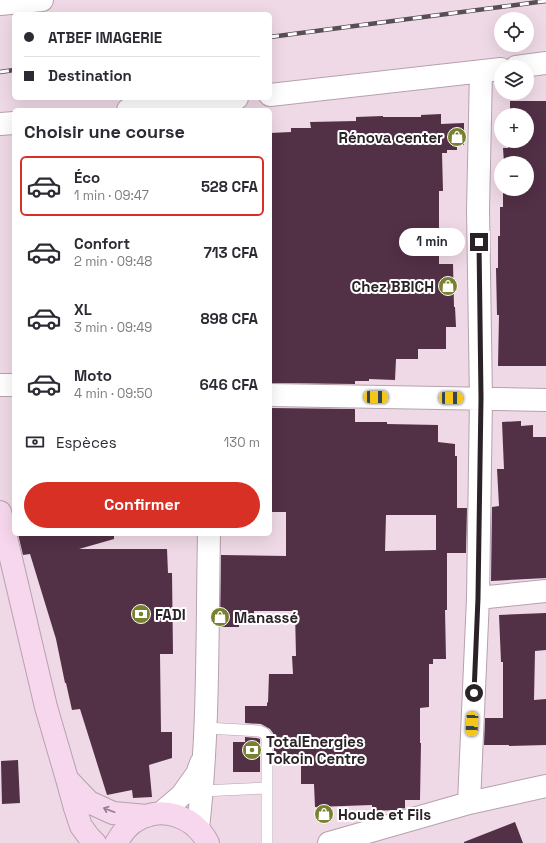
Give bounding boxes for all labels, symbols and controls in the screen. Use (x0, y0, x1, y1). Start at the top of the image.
map controls (494, 12, 534, 196)
button: locate (494, 12, 534, 52)
text: ATBEF IMAGERIE (48, 28, 162, 47)
button: layers (494, 60, 534, 100)
text: Destination (48, 66, 132, 85)
button: + (494, 108, 534, 148)
text: Choisir une course (24, 120, 185, 143)
shop icon: Rénova center (446, 126, 468, 148)
place label: Rénova center (338, 128, 443, 147)
button: − (494, 156, 534, 196)
icon: car (26, 168, 62, 204)
text: Éco (74, 168, 100, 187)
text: 528 CFA (201, 177, 258, 196)
text: 1 min · 09:47 (74, 187, 149, 204)
callout: 1 min (399, 228, 465, 256)
text: 1 min (416, 233, 448, 250)
route end (470, 233, 488, 251)
icon: car (26, 234, 62, 270)
text: Confort (74, 234, 130, 253)
text: 713 CFA (204, 243, 258, 262)
text: 2 min · 09:48 (74, 253, 152, 270)
shop icon: Chez BBICH (437, 275, 459, 297)
place label: Chez BBICH (352, 277, 434, 296)
icon: car (26, 300, 62, 336)
text: XL (74, 300, 92, 319)
text: 898 CFA (200, 309, 258, 328)
text: 3 min · 09:49 (74, 319, 152, 336)
icon: car (26, 366, 62, 402)
text: Moto (74, 366, 112, 385)
text: 646 CFA (200, 375, 258, 394)
text: 4 min · 09:50 (74, 385, 153, 402)
car (364, 391, 388, 403)
car (439, 392, 463, 404)
icon: cash (24, 431, 46, 453)
text: Espèces (56, 433, 117, 452)
text: 130 m (224, 434, 260, 451)
button: Confirmer (24, 482, 260, 528)
bank icon: FADI (130, 603, 152, 625)
place label: FADI (155, 605, 186, 624)
shop icon: Manassé (209, 606, 231, 628)
place label: Manassé (234, 608, 298, 627)
route start (465, 684, 483, 702)
car (465, 712, 479, 736)
place label: TotalEnergies Tokoin Centre (266, 732, 366, 768)
bank icon: TotalEnergies Tokoin Centre (241, 739, 263, 761)
shop icon: Houde et Fils (313, 803, 335, 825)
place label: Houde et Fils (338, 805, 431, 824)
one-way arrow (103, 806, 115, 814)

